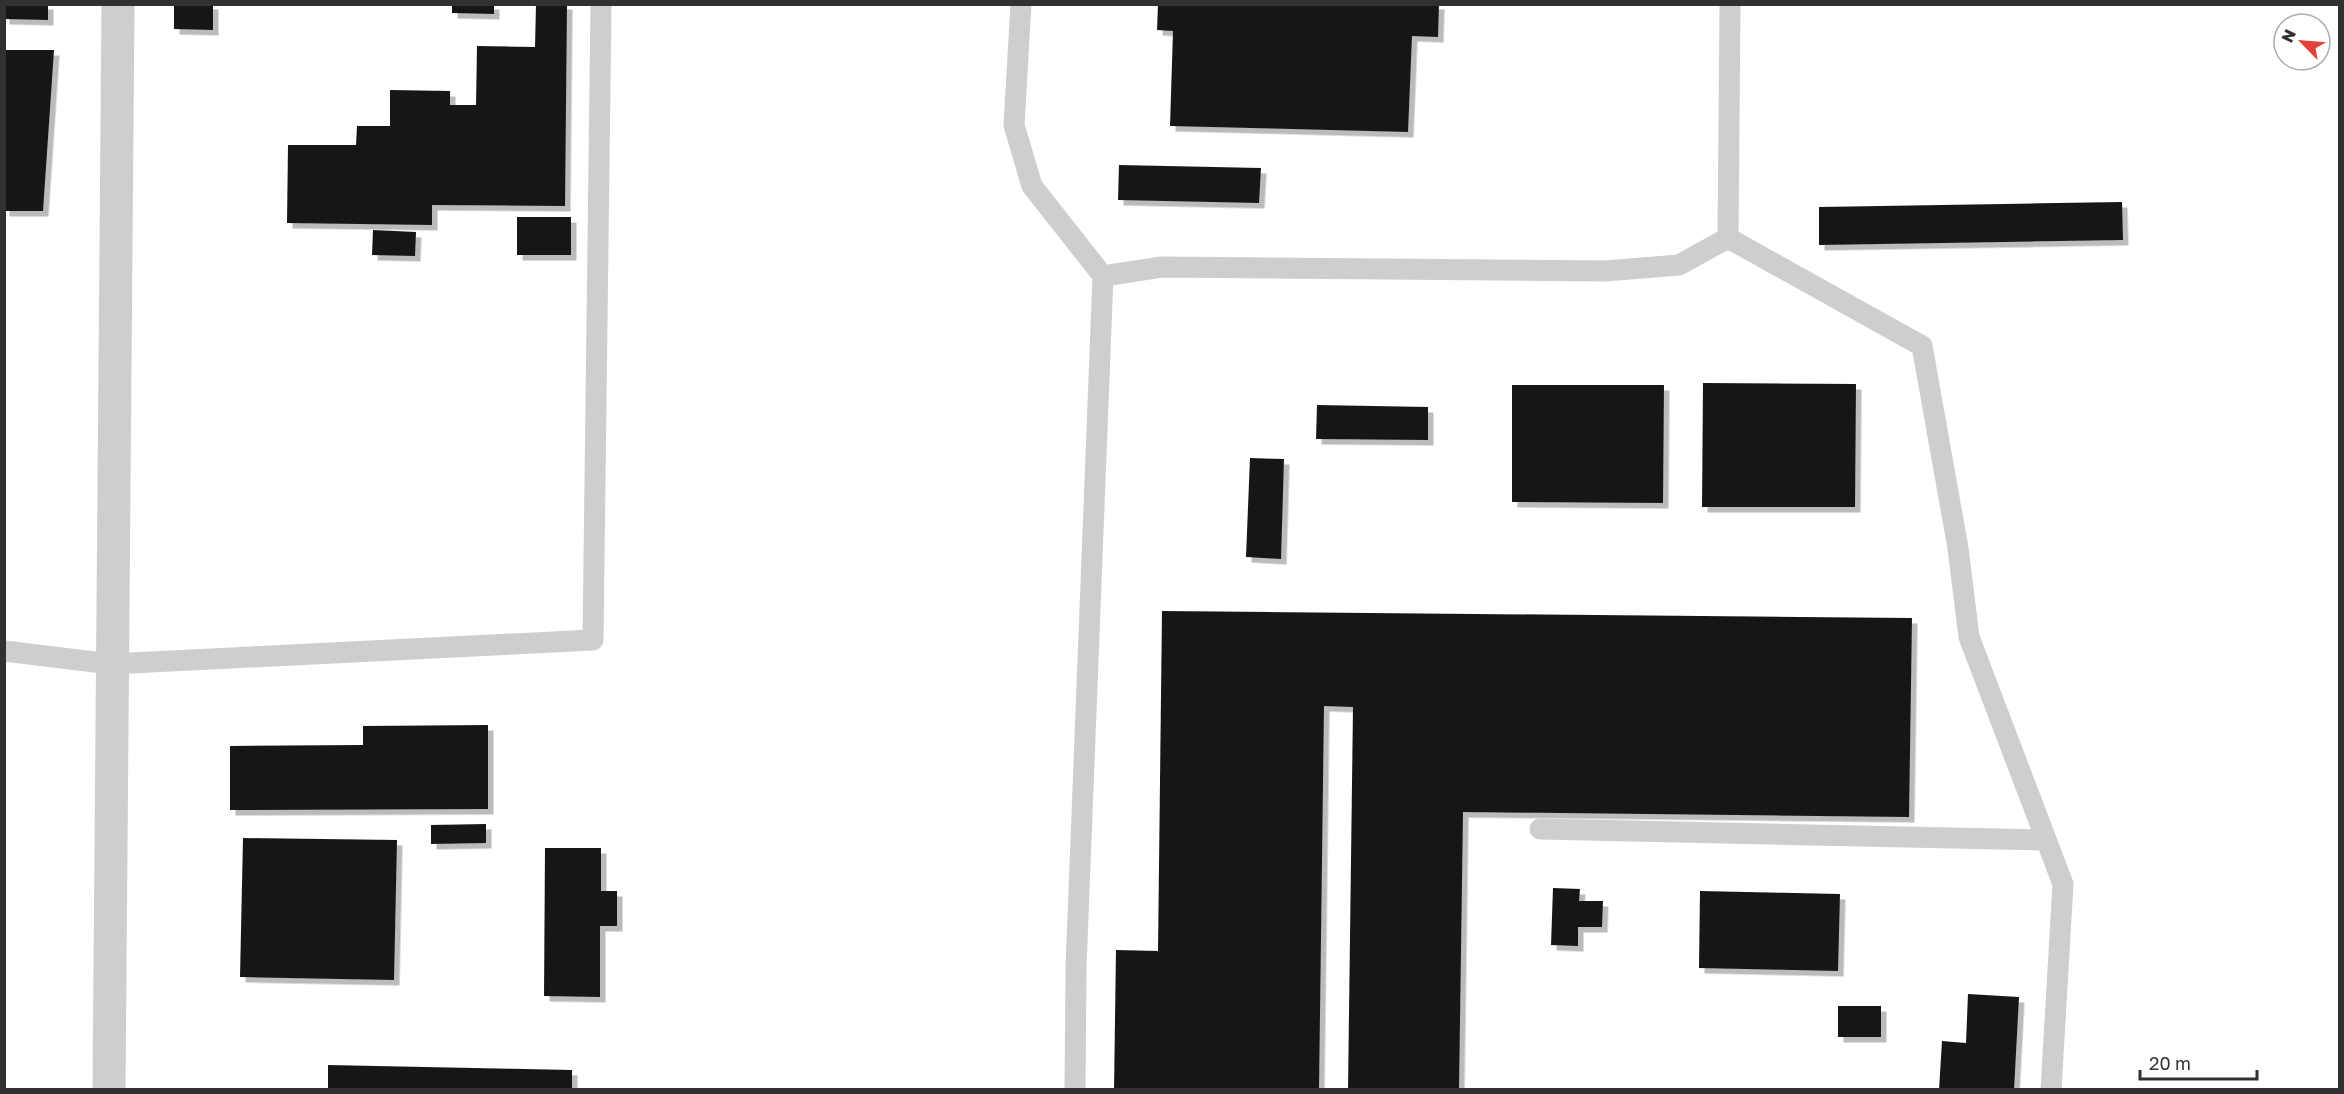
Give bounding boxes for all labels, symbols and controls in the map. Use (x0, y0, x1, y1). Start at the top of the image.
north arrow (2272, 12, 2332, 72)
text: N (2277, 26, 2300, 45)
scale bar (2140, 1043, 2257, 1081)
text: 20 m (2149, 1052, 2191, 1074)

